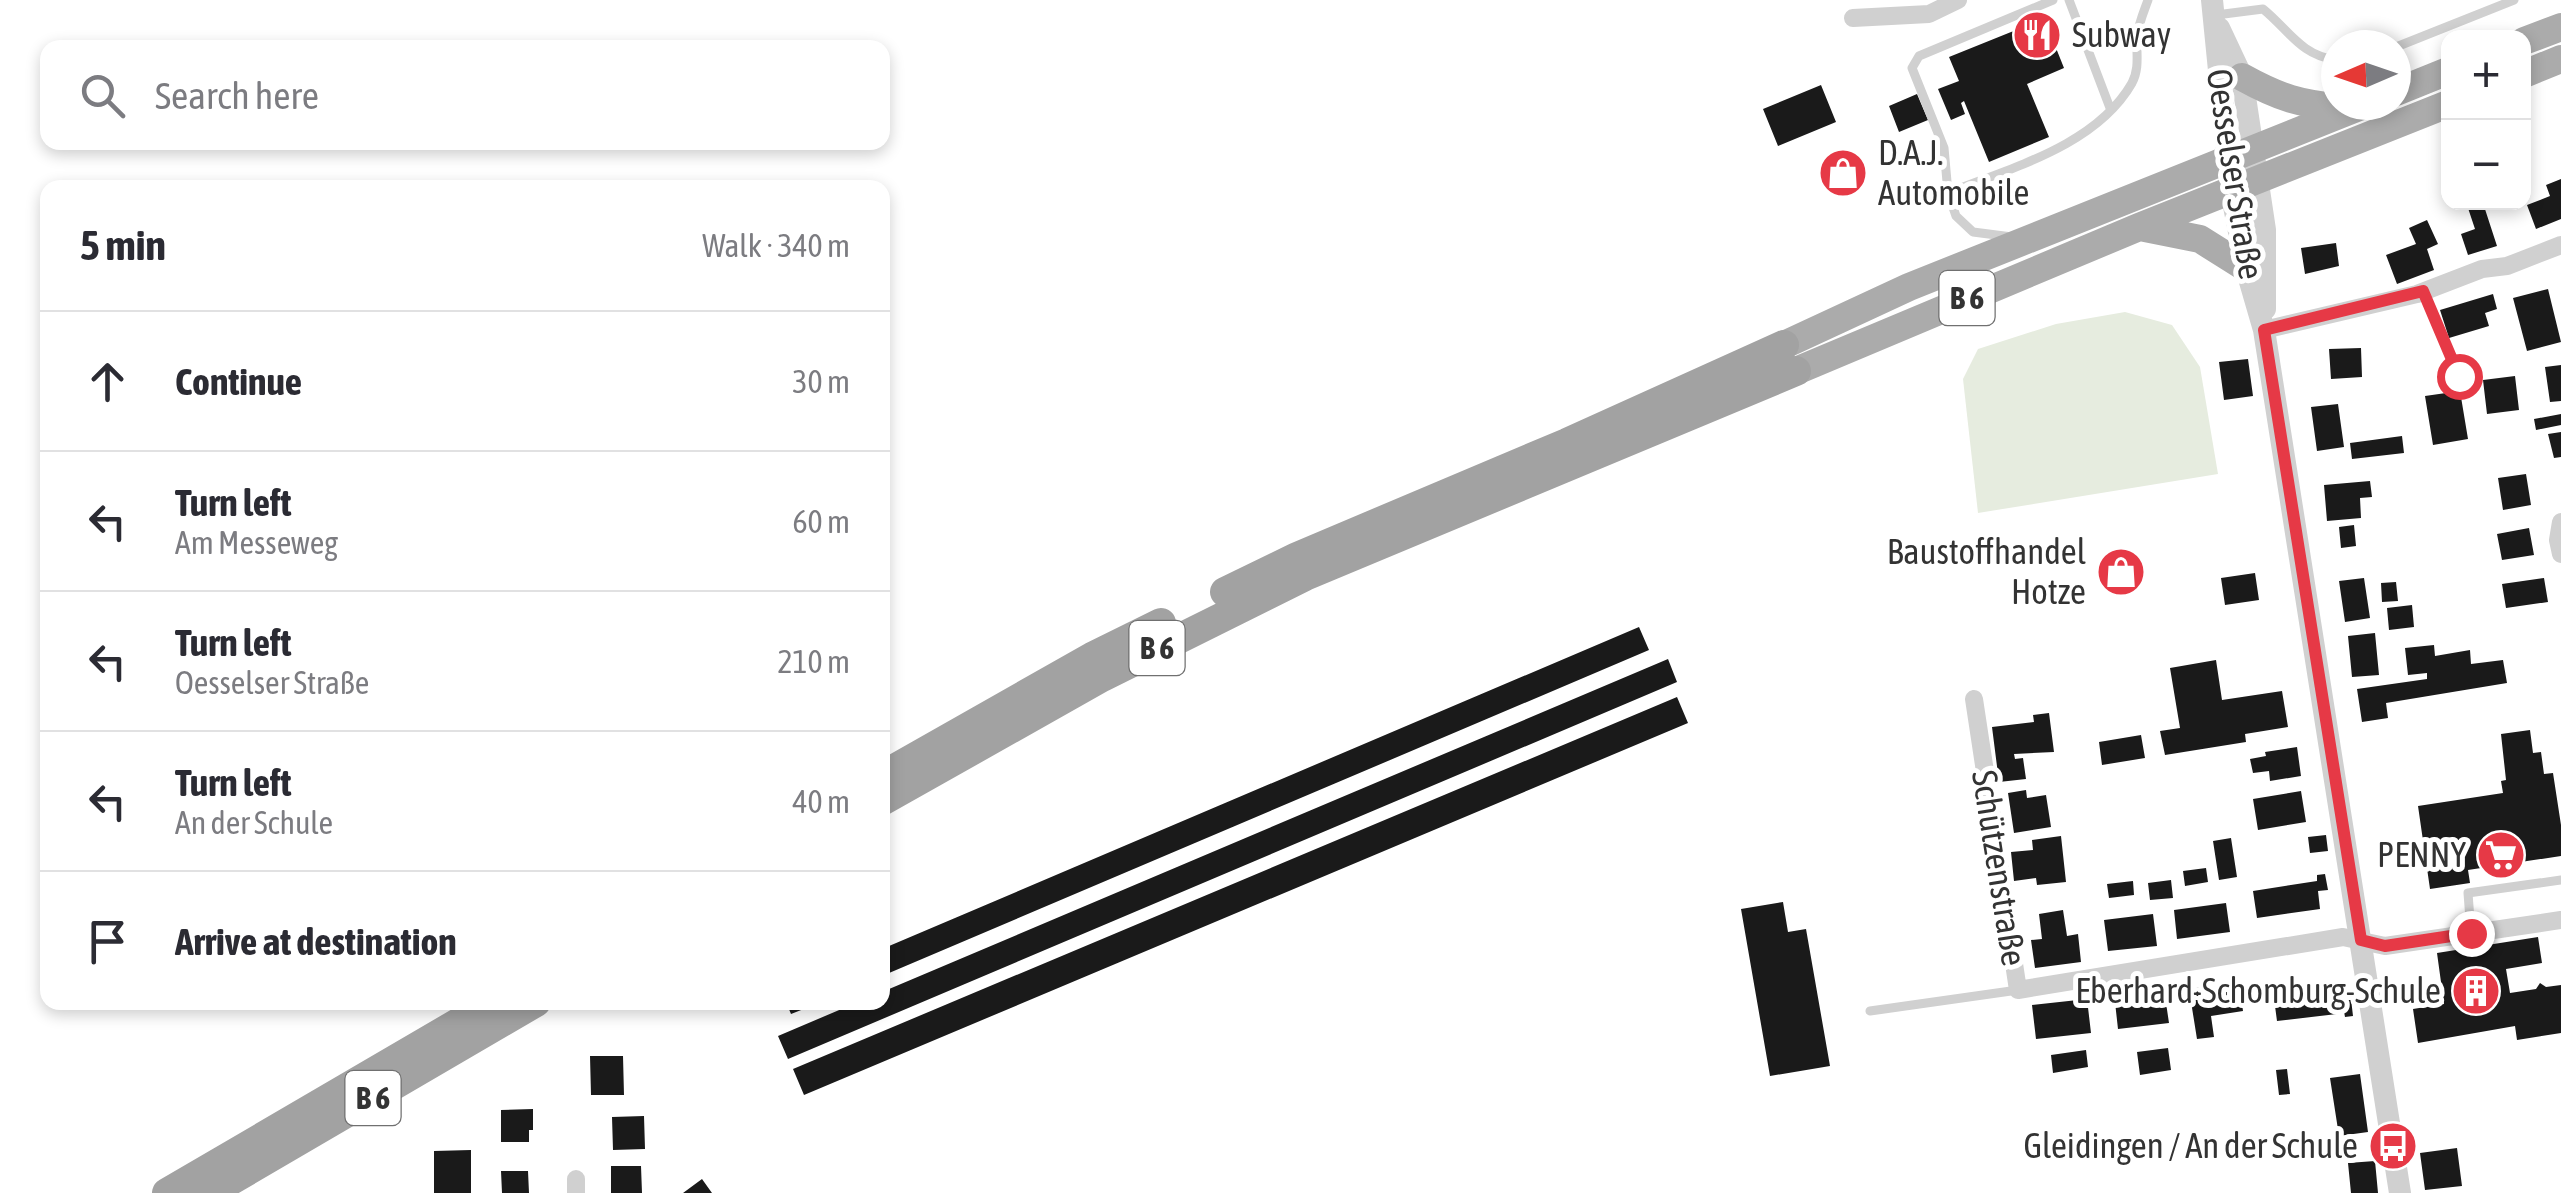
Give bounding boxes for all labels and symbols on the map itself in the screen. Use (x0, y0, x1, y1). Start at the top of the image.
restaurant icon: Subway (2011, 9, 2063, 61)
place label: Subway (2072, 14, 2171, 54)
north arrow (2321, 30, 2411, 120)
street label: Oesselser Straße (2200, 66, 2272, 282)
place label: D.A.J. Automobile (1878, 132, 2029, 212)
shop icon: D.A.J. Automobile (1817, 147, 1869, 199)
road number: B 6 (1940, 271, 1994, 325)
route start (2437, 354, 2483, 400)
place label: Baustoffhandel Hotze (1887, 531, 2086, 611)
shop icon: Baustoffhandel Hotze (2095, 546, 2147, 598)
road number: B 6 (1130, 621, 1184, 675)
street label: Schützenstraße (1965, 767, 2035, 968)
supermarket icon: PENNY (2475, 829, 2527, 881)
place label: PENNY (2377, 834, 2466, 874)
route end (2449, 911, 2495, 957)
building icon: Eberhard-Schomburg-Schule (2450, 965, 2502, 1017)
place label: Eberhard-Schomburg-Schule (2075, 970, 2441, 1010)
road number: B 6 (346, 1071, 400, 1125)
bus stop icon: Gleidingen / An der Schule (2367, 1120, 2419, 1172)
place label: Gleidingen / An der Schule (2023, 1125, 2358, 1165)

